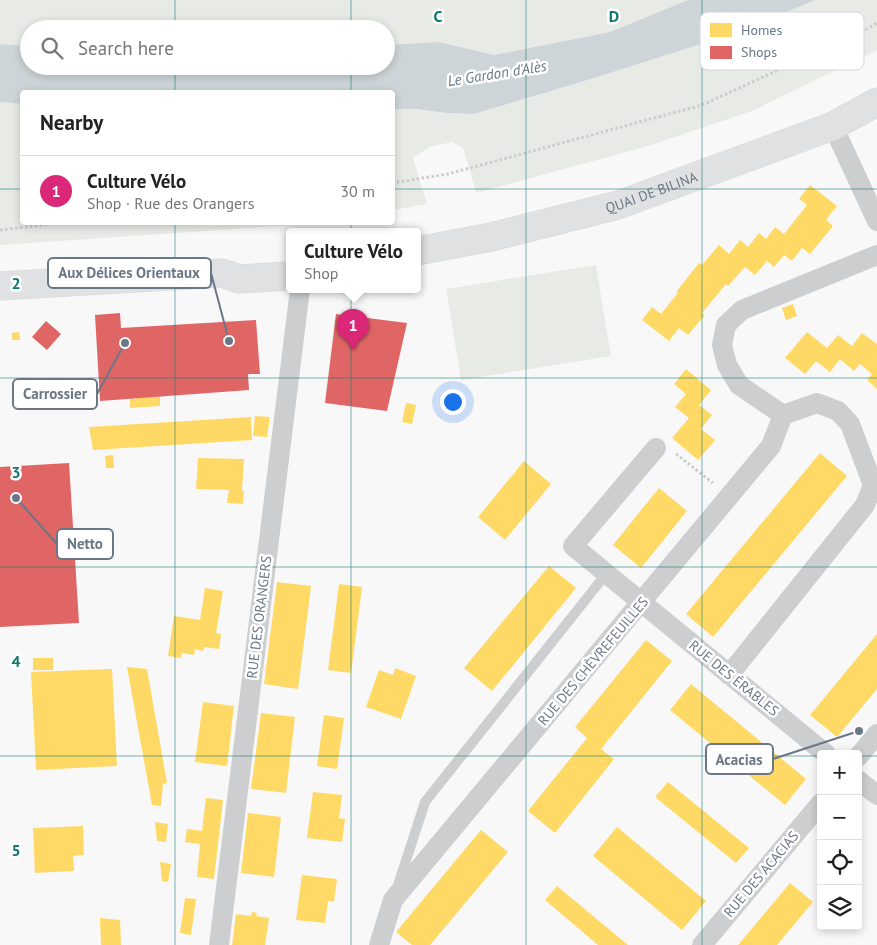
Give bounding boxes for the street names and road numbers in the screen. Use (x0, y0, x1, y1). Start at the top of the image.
street label: QUAI DE BILINA (604, 167, 701, 217)
street label: RUE DES ORANGERS (243, 555, 275, 679)
street label: RUE DES CHÈVREFEUILLES (534, 593, 652, 729)
street label: RUE DES ÉRABLES (685, 636, 783, 720)
street label: RUE DES ACACIAS (720, 827, 802, 921)

